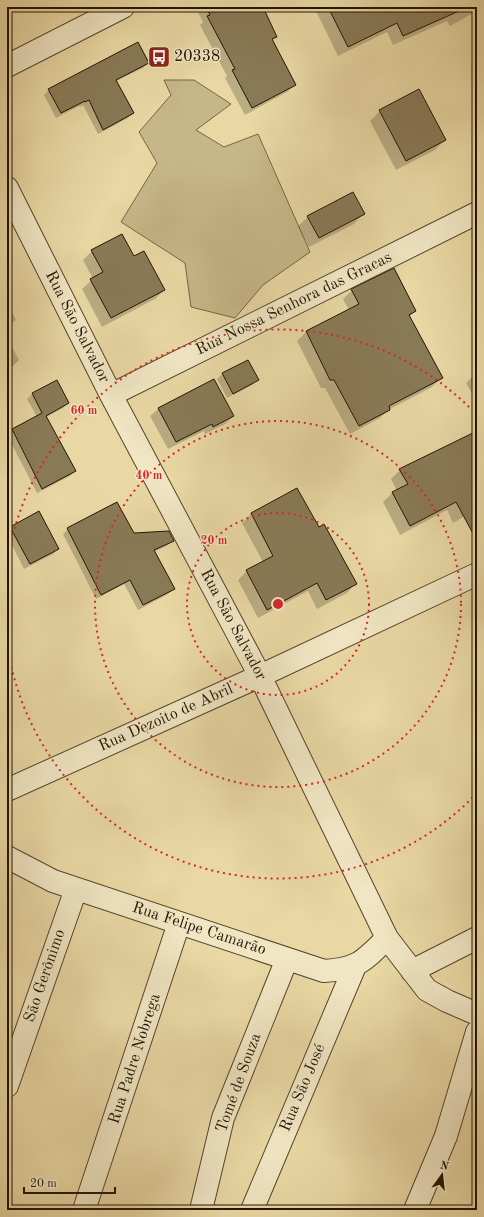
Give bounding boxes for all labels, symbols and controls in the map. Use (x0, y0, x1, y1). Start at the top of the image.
bus stop icon: 20338 (146, 44, 172, 70)
place label: 20338 (174, 49, 220, 65)
street label: Rua Nossa Senhora das Gracas (193, 249, 395, 359)
street label: Rua São Salvador (42, 268, 112, 386)
text: 60 m (71, 405, 98, 417)
text: 40 m (136, 470, 163, 482)
text: 20 m (201, 535, 228, 547)
street label: Rua São Salvador (197, 567, 269, 684)
centre of rings (271, 597, 285, 611)
street label: Rua Dezoito de Abril (96, 681, 236, 755)
street label: Rua Felipe Camarão (130, 900, 268, 958)
street label: São Gerônimo (22, 927, 68, 1025)
street label: Rua Padre Nobrega (106, 992, 164, 1126)
street label: Tomé de Souza (214, 1031, 264, 1135)
street label: Rua São José (277, 1042, 329, 1134)
north arrow (422, 1155, 462, 1195)
text: N (439, 1160, 450, 1173)
scale bar (24, 1169, 115, 1195)
text: 20 m (30, 1178, 57, 1190)

